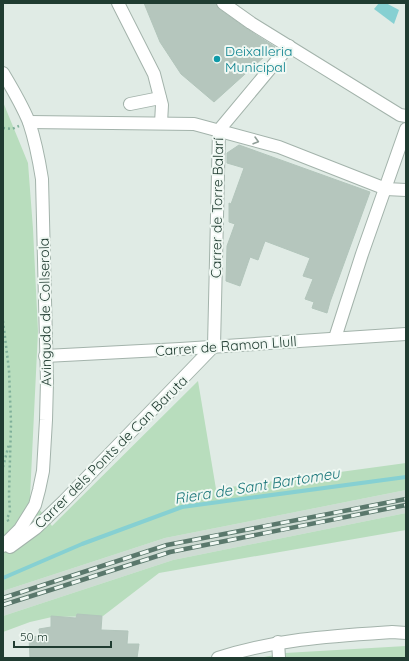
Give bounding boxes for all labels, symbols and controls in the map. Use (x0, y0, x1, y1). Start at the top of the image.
place label: Deixalleria Municipal (225, 42, 292, 76)
marker: Deixalleria Municipal (212, 54, 222, 64)
one-way arrow (252, 136, 259, 145)
street label: Carrer de Torre Balarí (207, 138, 227, 278)
street label: Avinguda de Collserola (35, 238, 55, 386)
street label: Carrer de Ramon Llull (155, 332, 297, 360)
street label: Carrer dels Ponts de Can Baruta (31, 372, 191, 532)
water label: Riera de Sant Bartomeu (173, 463, 342, 508)
scale bar (14, 623, 111, 649)
text: 50 m (20, 629, 48, 644)

